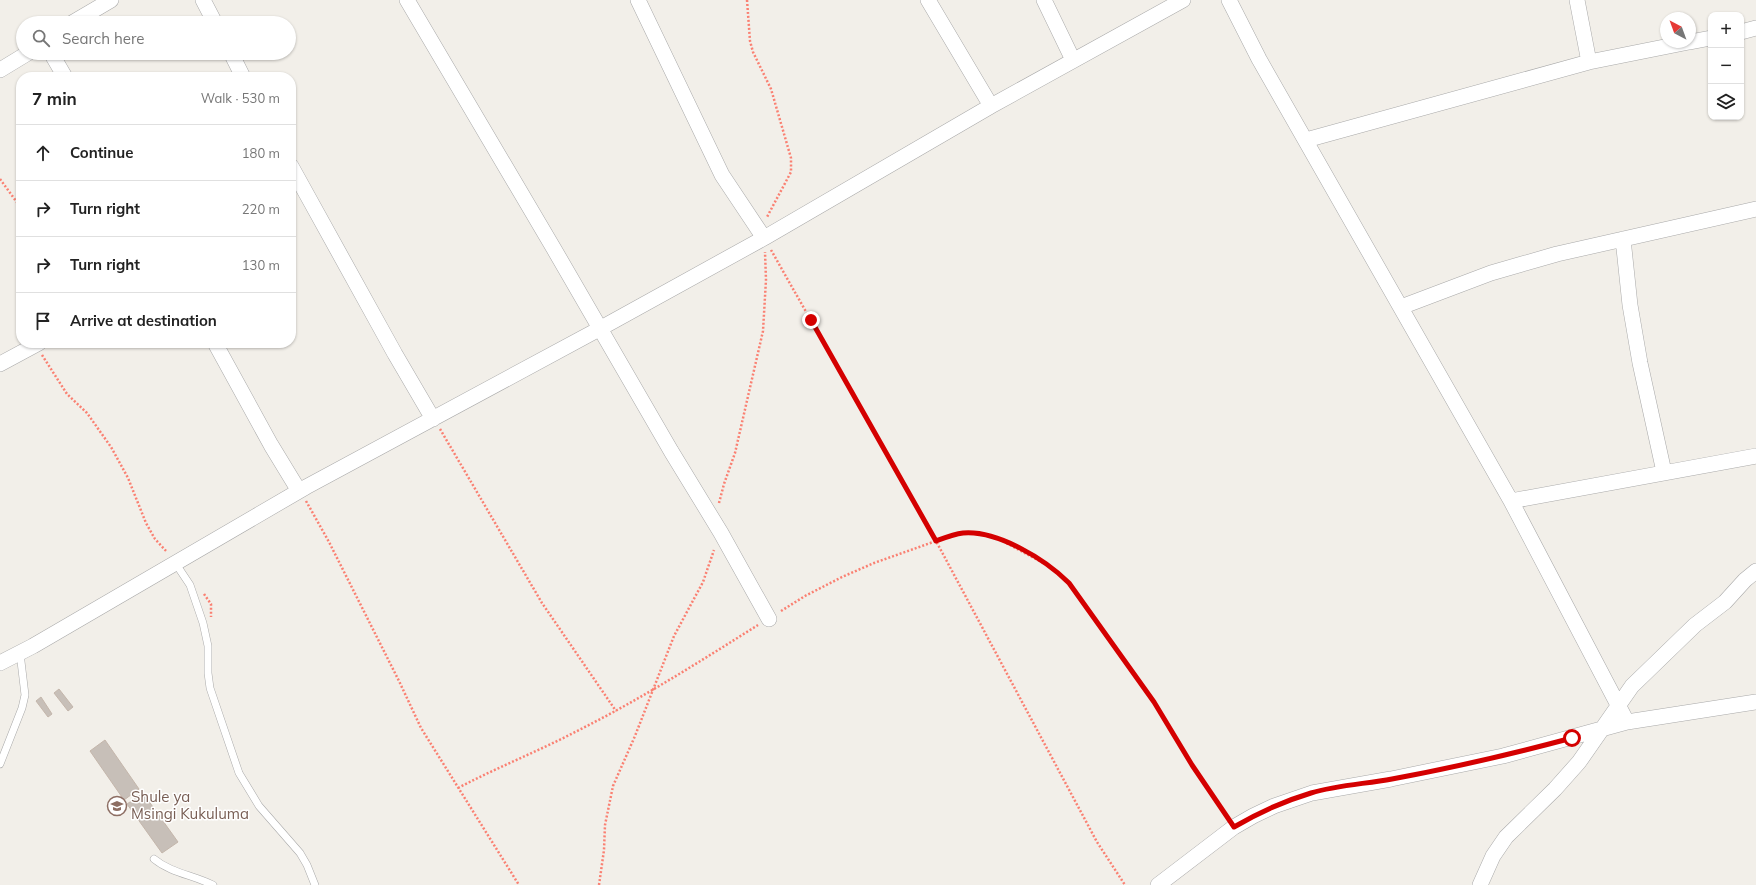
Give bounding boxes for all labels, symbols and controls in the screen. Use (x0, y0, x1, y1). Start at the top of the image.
north arrow (1660, 12, 1696, 48)
map controls (1708, 12, 1744, 120)
button: + (1708, 12, 1744, 48)
search box (16, 16, 296, 60)
icon: search (30, 27, 52, 49)
text: Search here (62, 29, 144, 48)
button: − (1708, 48, 1744, 84)
button: layers (1708, 84, 1744, 120)
text: 7 min (32, 88, 77, 109)
text: Walk · 530 m (201, 90, 280, 106)
icon: ahead (32, 142, 54, 164)
text: Continue (70, 143, 133, 162)
text: 180 m (242, 145, 280, 161)
icon: right (32, 198, 54, 220)
text: Turn right (70, 199, 140, 218)
text: 220 m (242, 201, 280, 217)
icon: right (32, 254, 54, 276)
text: Turn right (70, 255, 140, 274)
text: 130 m (242, 257, 280, 273)
icon: arrive (32, 310, 54, 332)
text: Arrive at destination (70, 311, 217, 330)
route end (802, 311, 820, 329)
route start (1563, 729, 1581, 747)
place label: Shule ya Msingi Kukuluma (131, 787, 249, 823)
school or university icon: Shule ya Msingi Kukuluma (106, 795, 128, 817)

